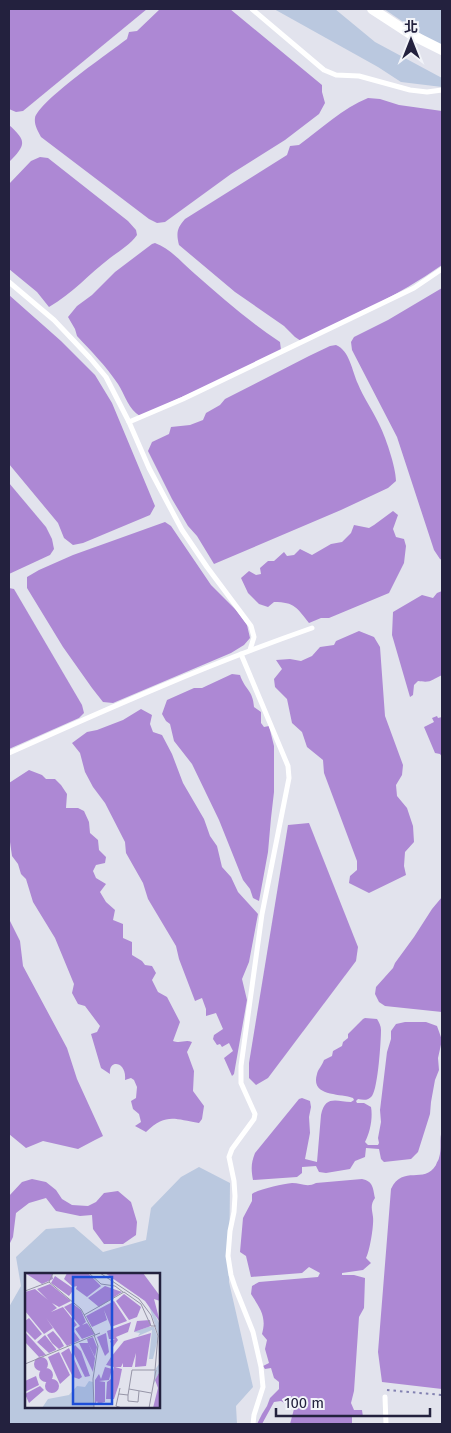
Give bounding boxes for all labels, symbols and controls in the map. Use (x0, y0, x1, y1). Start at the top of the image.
north arrow (386, 15, 436, 65)
text: 北 (404, 19, 418, 36)
inset map (25, 1273, 160, 1408)
scale bar (276, 1386, 430, 1418)
text: 100 m (284, 1394, 324, 1412)

